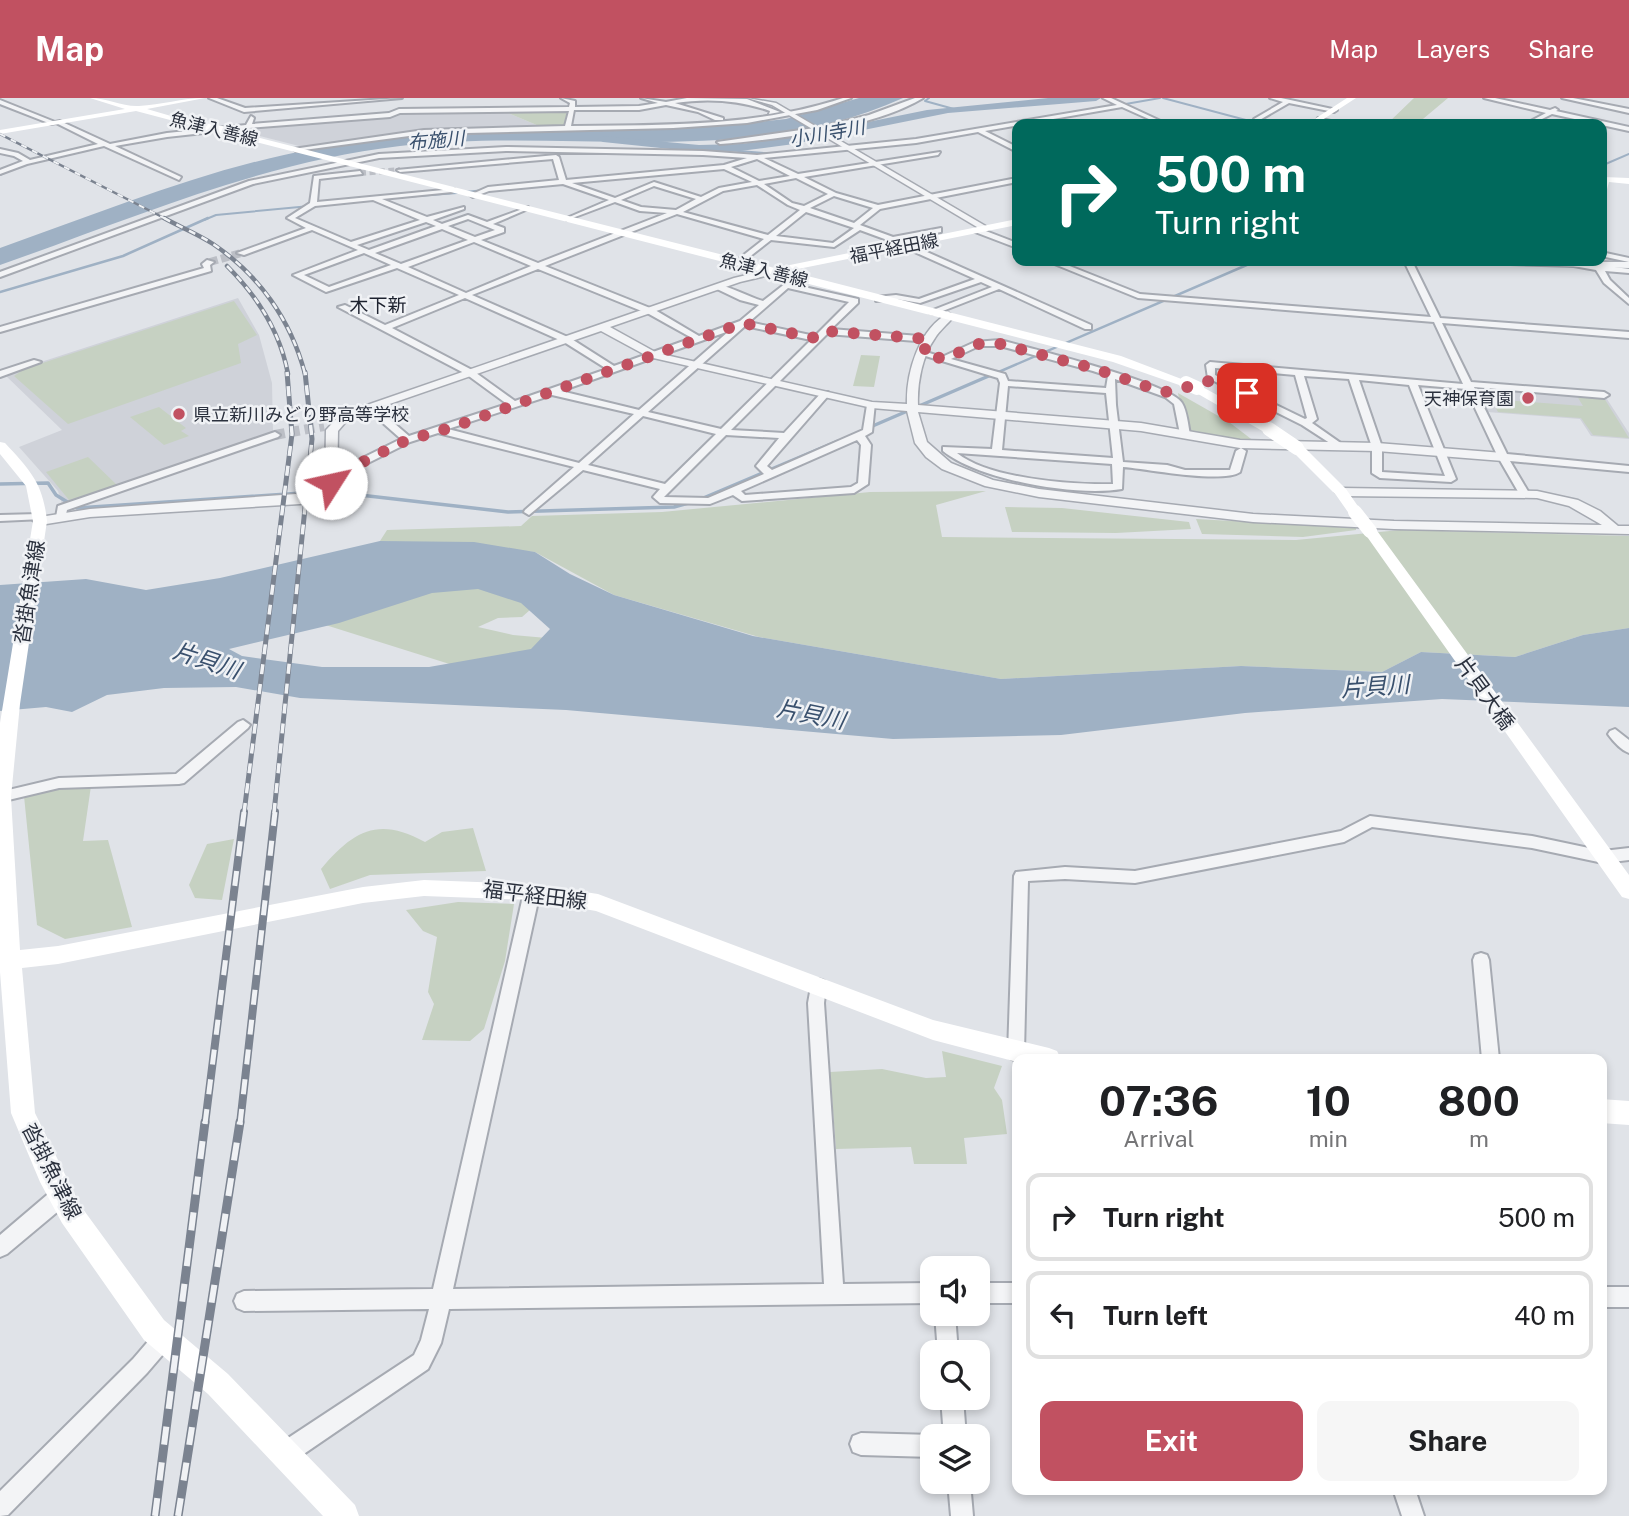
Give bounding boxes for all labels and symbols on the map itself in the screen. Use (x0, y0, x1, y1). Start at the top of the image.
street label: 魚津入善線 (168, 108, 260, 150)
water label: 小川寺川 (788, 115, 868, 150)
water label: 布施川 (407, 126, 467, 153)
street label: 福平経田線 (848, 229, 940, 267)
street label: 魚津入善線 (718, 249, 810, 291)
district label: 木下新 (349, 294, 407, 316)
pin (1217, 363, 1277, 423)
place label: 天神保育園 (1424, 388, 1514, 409)
marker: 天神保育園 (1520, 390, 1536, 406)
place label: 県立新川みどり野高等学校 (193, 404, 409, 425)
marker: 県立新川みどり野高等学校 (171, 406, 187, 422)
position arrow (294, 446, 368, 520)
street label: 沓掛魚津線 (8, 538, 50, 646)
water label: 片貝川 (170, 636, 247, 684)
street label: 片貝大橋 (1450, 652, 1520, 734)
water label: 片貝川 (1340, 670, 1413, 702)
water label: 片貝川 (775, 694, 850, 734)
street label: 福平経田線 (481, 876, 589, 914)
street label: 沓掛魚津線 (17, 1119, 87, 1223)

